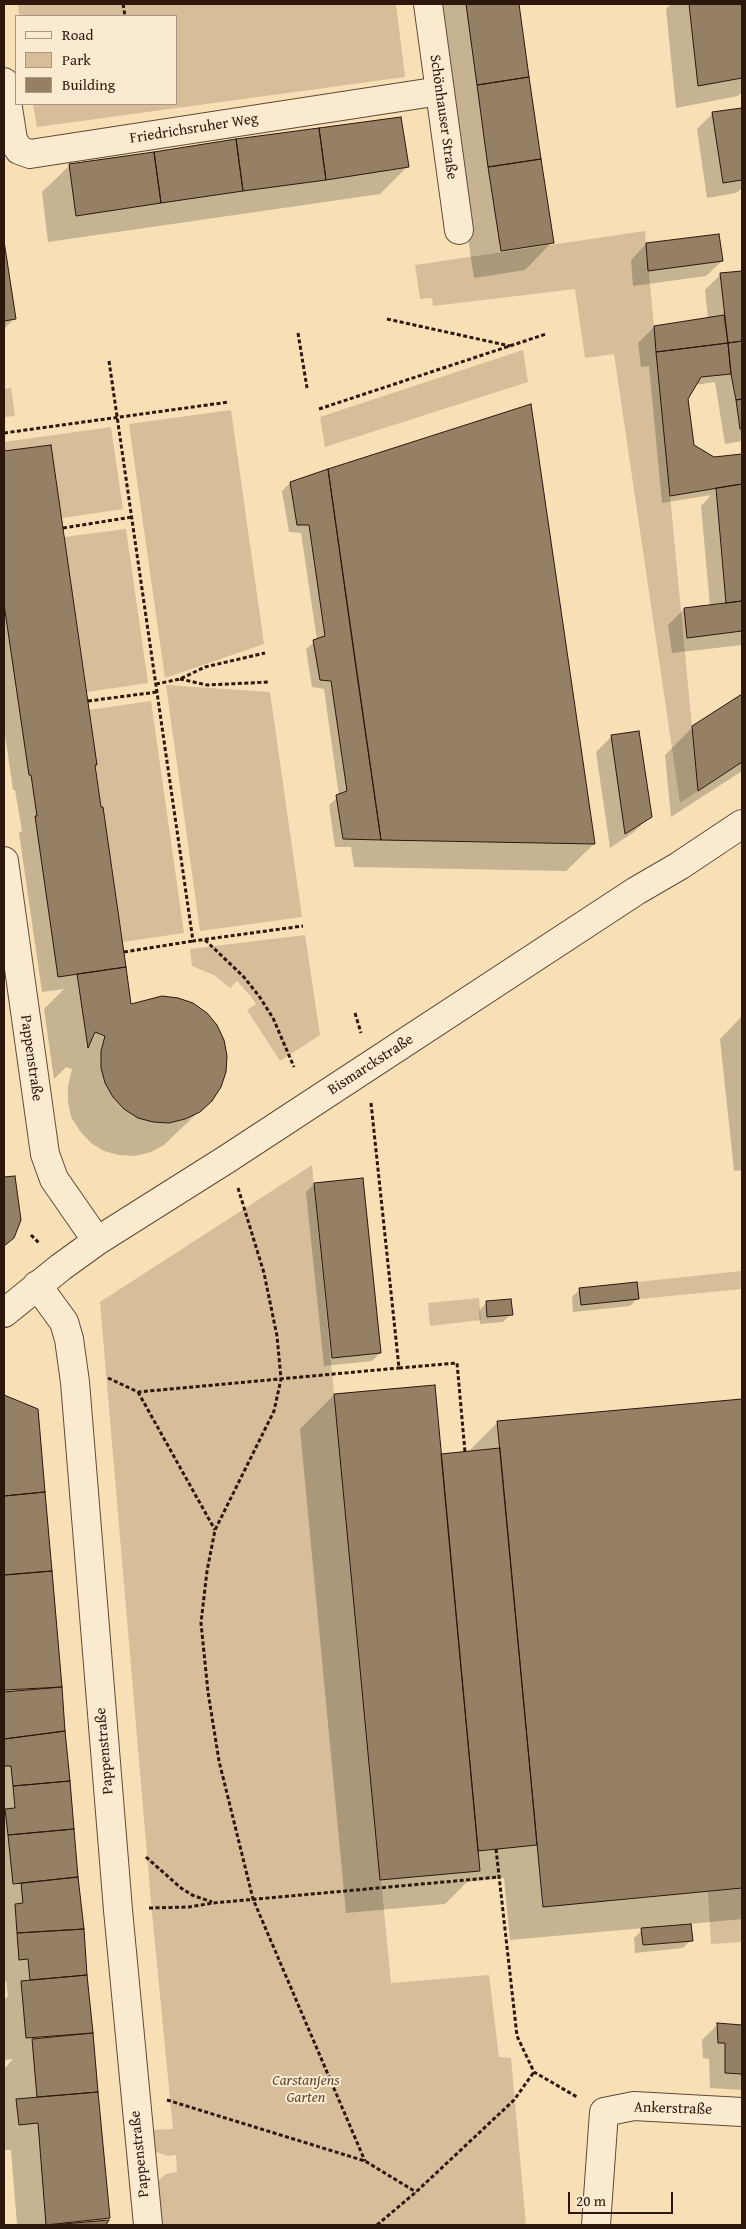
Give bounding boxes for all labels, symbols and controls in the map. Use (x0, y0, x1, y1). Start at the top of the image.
legend (15, 15, 178, 105)
text: Road (62, 24, 93, 45)
text: Park (62, 49, 91, 70)
street label: Schönhauser Straße (425, 53, 461, 181)
text: Building (62, 74, 115, 95)
street label: Friedrichsruher Weg (128, 110, 260, 148)
street label: Pappenstraße (16, 1014, 46, 1102)
street label: Bismarckstraße (325, 1031, 417, 1099)
street label: Pappenstraße (92, 1707, 118, 1795)
park label: Carstanjens Garten (272, 2072, 340, 2107)
street label: Ankerstraße (634, 2099, 712, 2119)
street label: Pappenstraße (127, 2110, 153, 2198)
scale bar (571, 2182, 676, 2214)
text: 20 m (576, 2190, 606, 2211)

